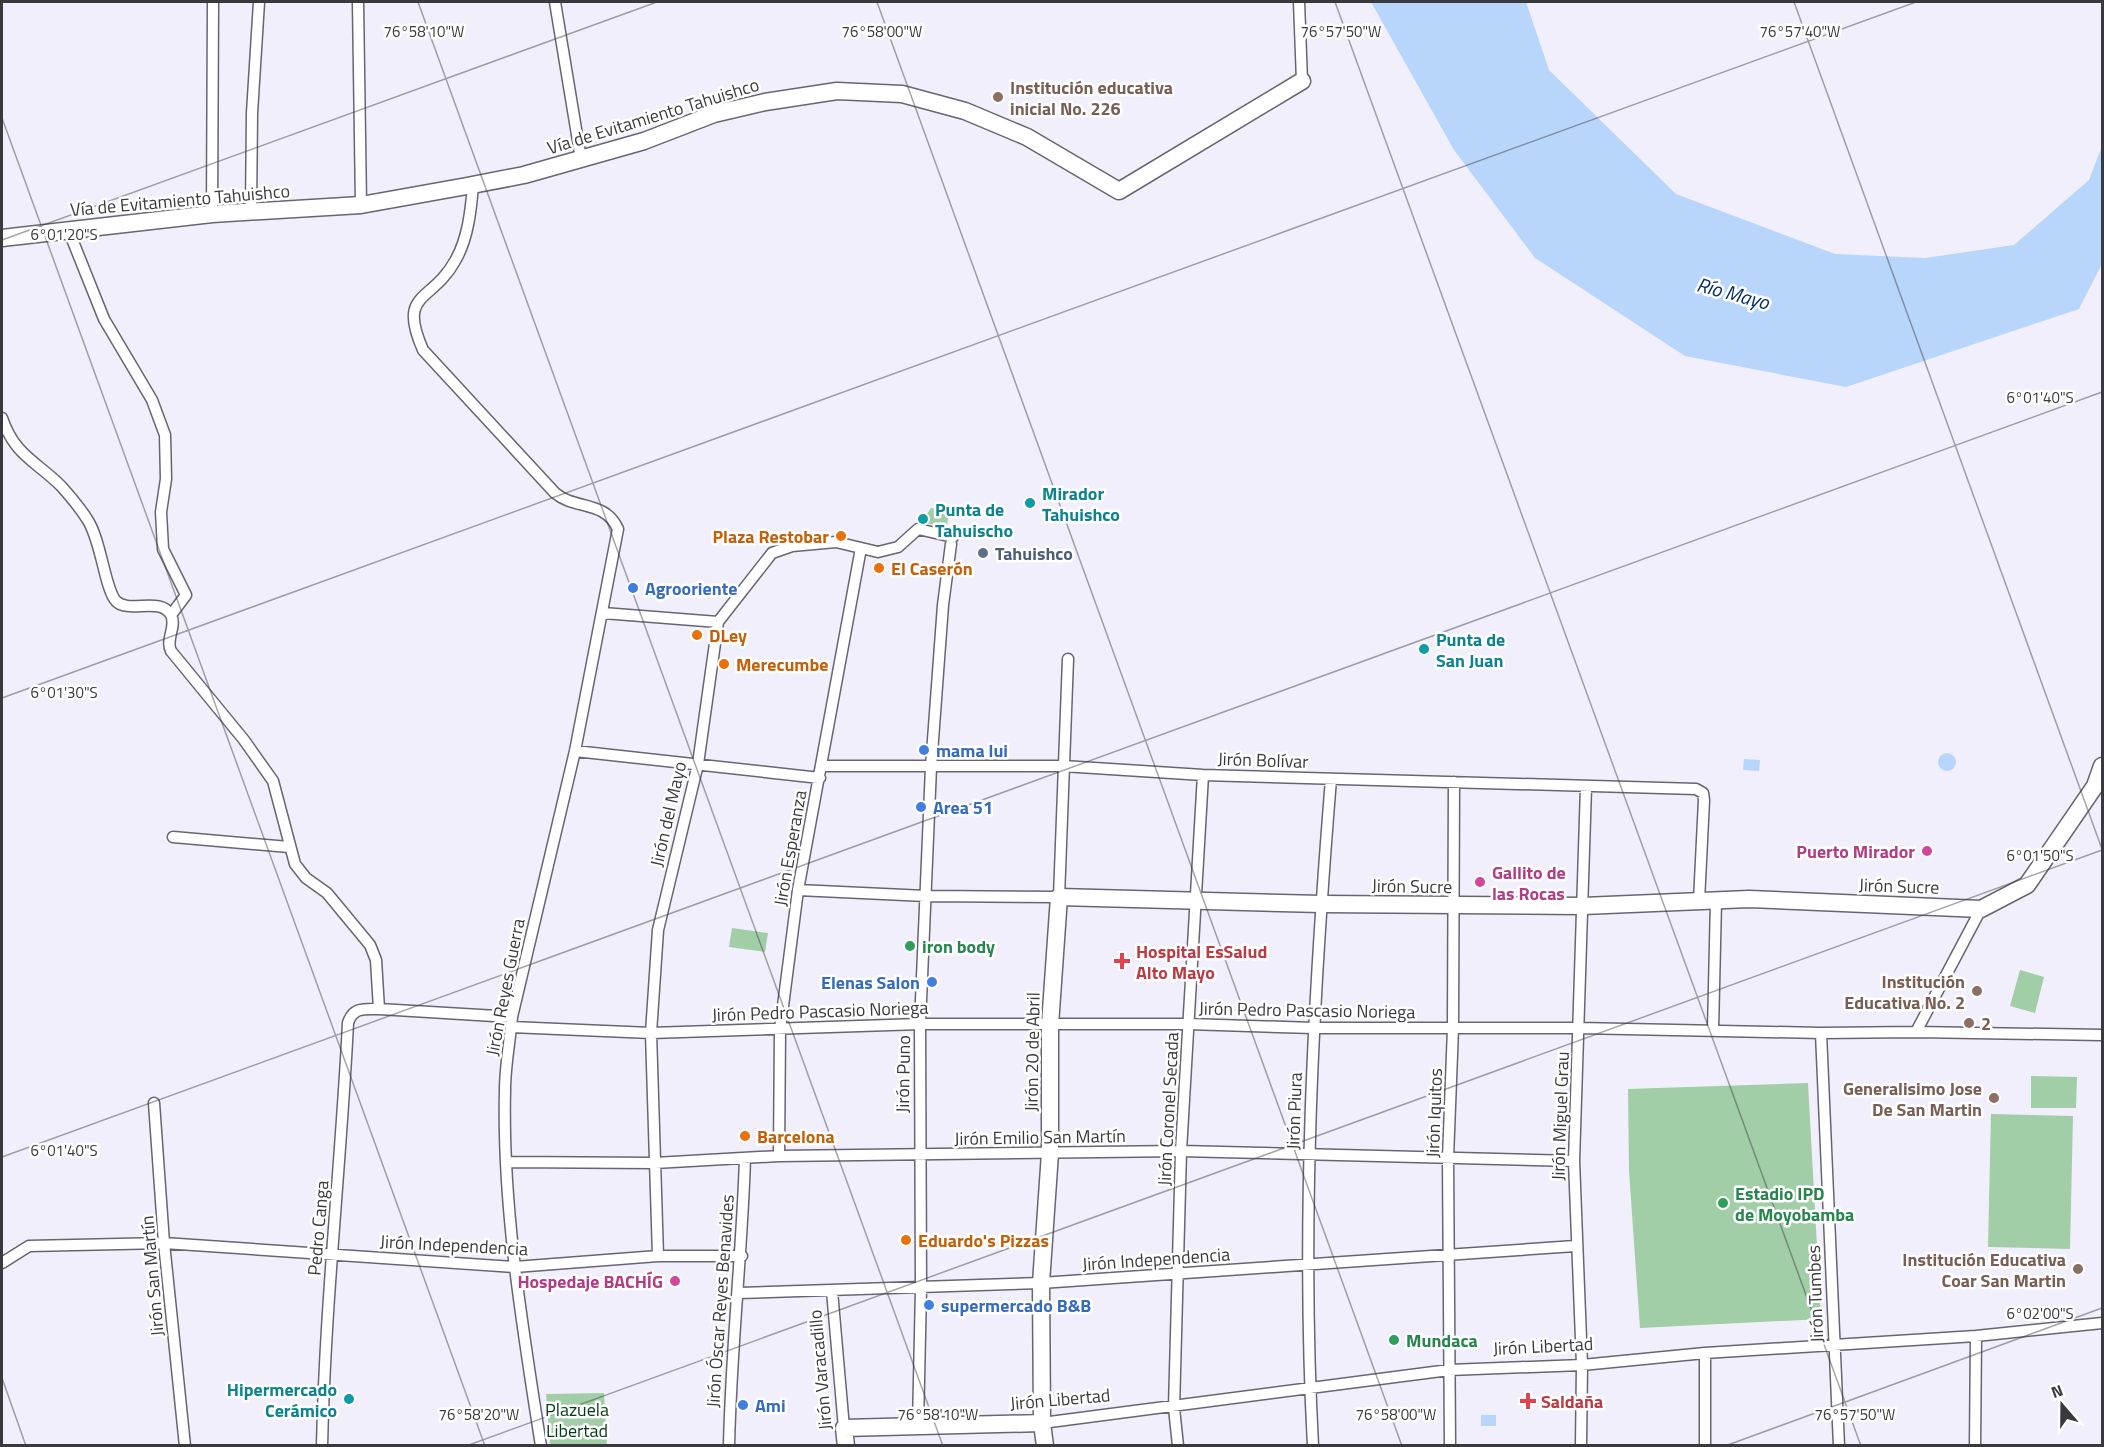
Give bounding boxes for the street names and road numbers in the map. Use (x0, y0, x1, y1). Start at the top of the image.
street label: Vía de Evitamiento Tahuishco (544, 71, 762, 161)
street label: Vía de Evitamiento Tahuishco (69, 177, 291, 223)
street label: Jirón Bolívar (1217, 745, 1309, 775)
street label: Jirón del Mayo (643, 759, 693, 869)
street label: Jirón Esperanza (767, 788, 813, 908)
street label: Jirón Sucre (1858, 871, 1940, 901)
street label: Jirón Sucre (1371, 872, 1453, 900)
street label: Jirón Reyes Guerra (478, 916, 532, 1058)
street label: Jirón 20 de Abril (1017, 992, 1047, 1112)
street label: Jirón Pedro Pascasio Noriega (711, 994, 929, 1028)
street label: Jirón Pedro Pascasio Noriega (1198, 995, 1416, 1025)
street label: Jirón Coronel Secada (1150, 1031, 1186, 1187)
street label: Jirón Puno (889, 1035, 917, 1113)
street label: Jirón Miguel Grau (1544, 1051, 1576, 1181)
street label: Jirón Iquitos (1419, 1068, 1449, 1158)
street label: Jirón Piura (1279, 1072, 1309, 1150)
street label: Jirón Emilio San Martín (954, 1122, 1126, 1152)
street label: Pedro Canga (300, 1179, 336, 1277)
street label: Jirón Óscar Reyes Benavides (699, 1193, 741, 1409)
street label: Jirón San Martín (133, 1215, 171, 1337)
street label: Jirón Independencia (379, 1228, 529, 1262)
street label: Jirón Independencia (1081, 1240, 1231, 1278)
street label: Jirón Tumbes (1800, 1245, 1830, 1343)
street label: Jirón Varacadillo (801, 1309, 839, 1431)
street label: Jirón Libertad (1492, 1330, 1594, 1362)
street label: Jirón Libertad (1009, 1381, 1111, 1417)

